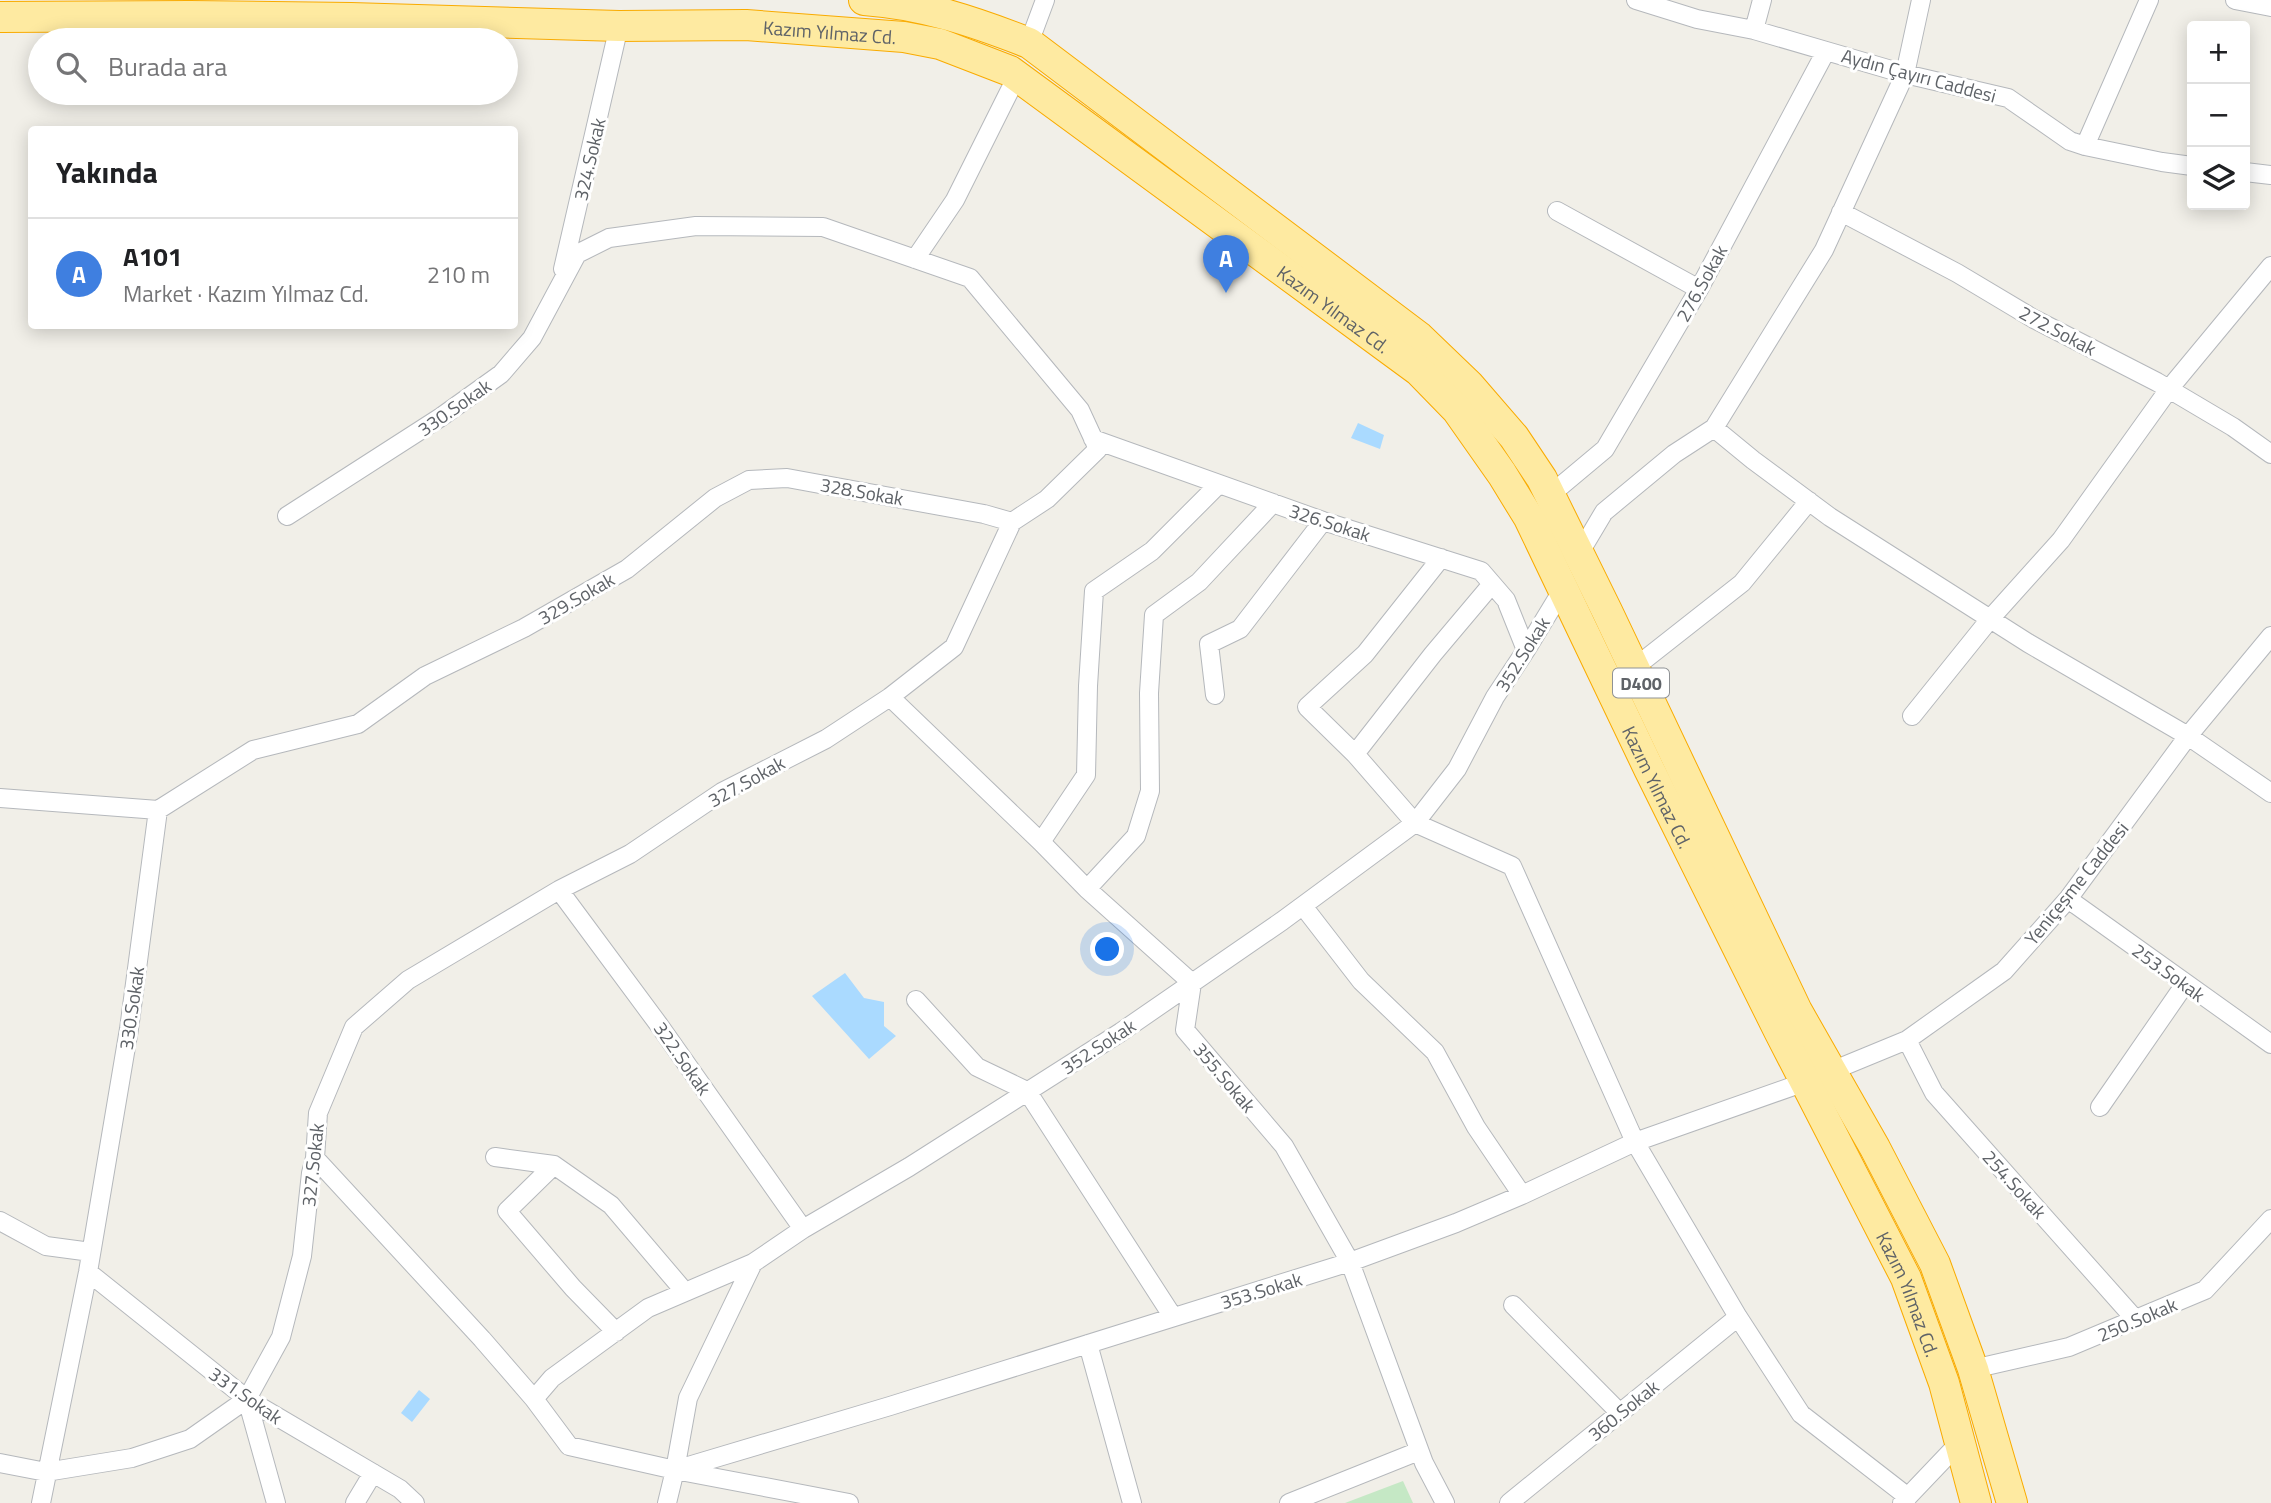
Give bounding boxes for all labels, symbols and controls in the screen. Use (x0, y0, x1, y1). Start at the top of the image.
street label: Kazım Yılmaz Cd. (762, 12, 897, 51)
map controls (2187, 21, 2250, 210)
button: + (2187, 21, 2250, 84)
search box (28, 28, 518, 105)
street label: Aydın Çayırı Caddesi (1838, 40, 2000, 110)
text: Burada ara (108, 47, 227, 86)
icon: search (52, 48, 90, 86)
button: − (2187, 84, 2250, 147)
street label: 324.Sokak (565, 115, 613, 203)
button: layers (2187, 147, 2250, 210)
text: Yakında (56, 149, 158, 195)
pin: A (1203, 235, 1249, 293)
text: A101 (123, 237, 182, 276)
street label: 276.Sokak (1668, 239, 1734, 327)
text: A (72, 257, 86, 292)
text: 210 m (427, 257, 490, 292)
street label: Kazım Yılmaz Cd. (1272, 257, 1396, 360)
text: Market · Kazım Yılmaz Cd. (123, 276, 369, 311)
street label: 272.Sokak (2014, 297, 2102, 363)
street label: 330.Sokak (411, 371, 497, 443)
street label: 328.Sokak (818, 469, 906, 513)
street label: 326.Sokak (1286, 495, 1374, 549)
street label: 329.Sokak (532, 564, 620, 632)
street label: 352.Sokak (1487, 611, 1557, 697)
road number: D400 (1613, 668, 1669, 698)
street label: Kazım Yılmaz Cd. (1616, 721, 1701, 853)
street label: 327.Sokak (702, 748, 790, 814)
street label: Yeniçeşme Caddesi (2017, 815, 2135, 951)
your location (1090, 932, 1124, 966)
street label: 253.Sokak (2126, 936, 2212, 1008)
street label: 330.Sokak (111, 964, 151, 1052)
street label: 352.Sokak (1055, 1011, 1141, 1081)
street label: 322.Sokak (647, 1015, 719, 1101)
street label: 355.Sokak (1187, 1035, 1263, 1119)
street label: 327.Sokak (293, 1122, 331, 1208)
street label: 254.Sokak (1976, 1143, 2054, 1225)
street label: Kazım Yılmaz Cd. (1870, 1226, 1948, 1360)
street label: 353.Sokak (1217, 1264, 1305, 1316)
street label: 250.Sokak (2093, 1289, 2181, 1349)
street label: 331.Sokak (203, 1359, 289, 1431)
street label: 360.Sokak (1581, 1372, 1665, 1448)

